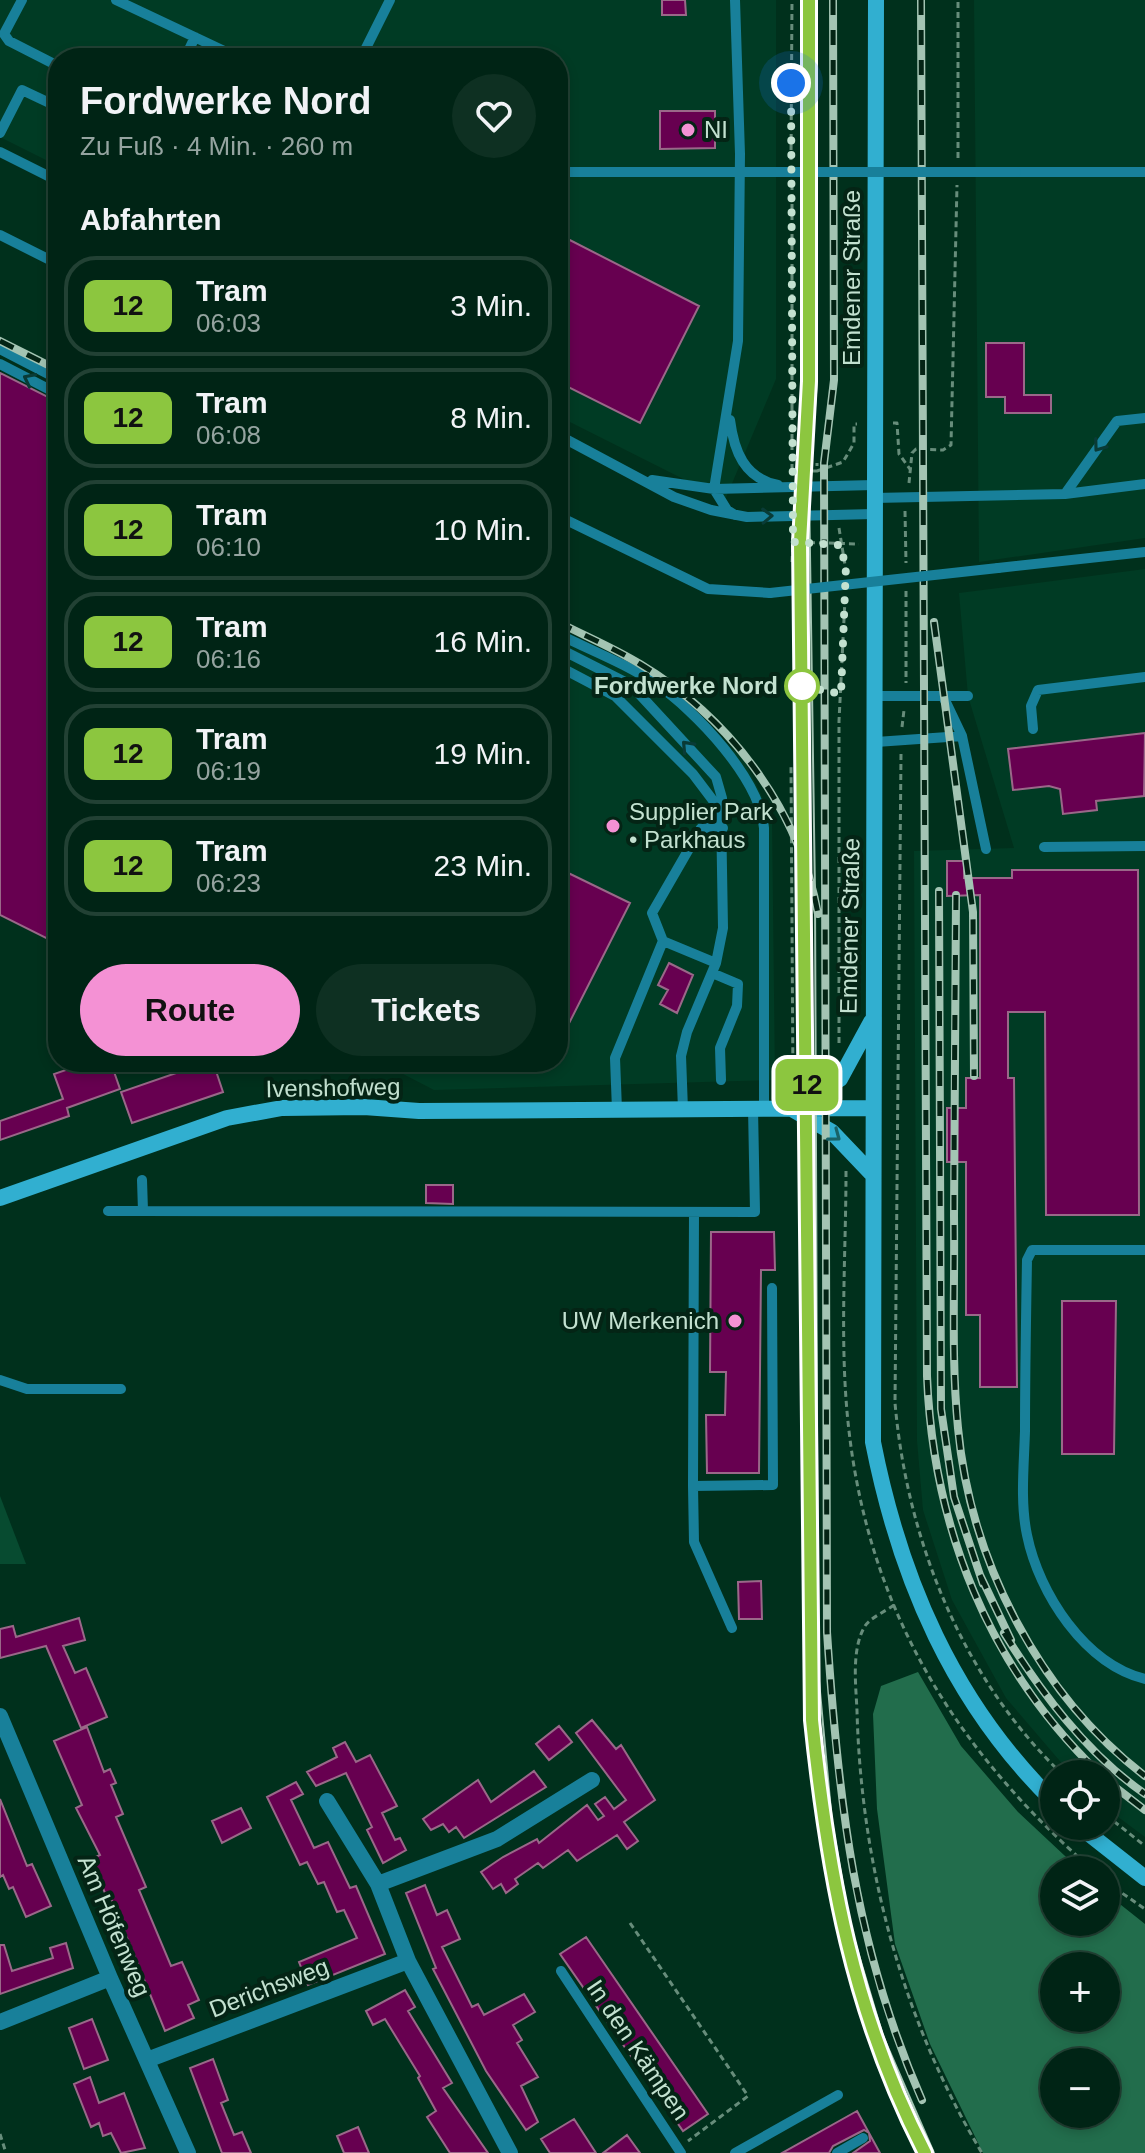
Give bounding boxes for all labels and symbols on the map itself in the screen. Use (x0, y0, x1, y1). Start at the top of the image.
your location (771, 63, 811, 103)
place label: NI (704, 116, 728, 143)
marker: NI (679, 121, 697, 139)
street label: Emdener Straße (838, 190, 865, 366)
one-way arrow (23, 373, 37, 389)
one-way arrow (1095, 438, 1109, 452)
one-way arrow (761, 507, 774, 524)
marker: Fordwerke Nord (785, 669, 819, 703)
place label: Fordwerke Nord (594, 672, 778, 699)
one-way arrow (682, 740, 696, 755)
place label: Supplier Park • Parkhaus (629, 798, 774, 853)
marker: Supplier Park • Parkhaus (604, 817, 622, 835)
street label: Emdener Straße (834, 838, 865, 1014)
line badge: 12 (771, 1059, 843, 1111)
street label: Ivenshofweg (265, 1073, 401, 1102)
one-way arrow (826, 1127, 841, 1141)
place label: UW Merkenich (562, 1307, 719, 1334)
marker: UW Merkenich (726, 1312, 744, 1330)
street label: Am Höfenweg (73, 1851, 156, 2000)
street label: Derichsweg (205, 1952, 332, 2023)
street label: In den Kämpen (582, 1975, 695, 2125)

